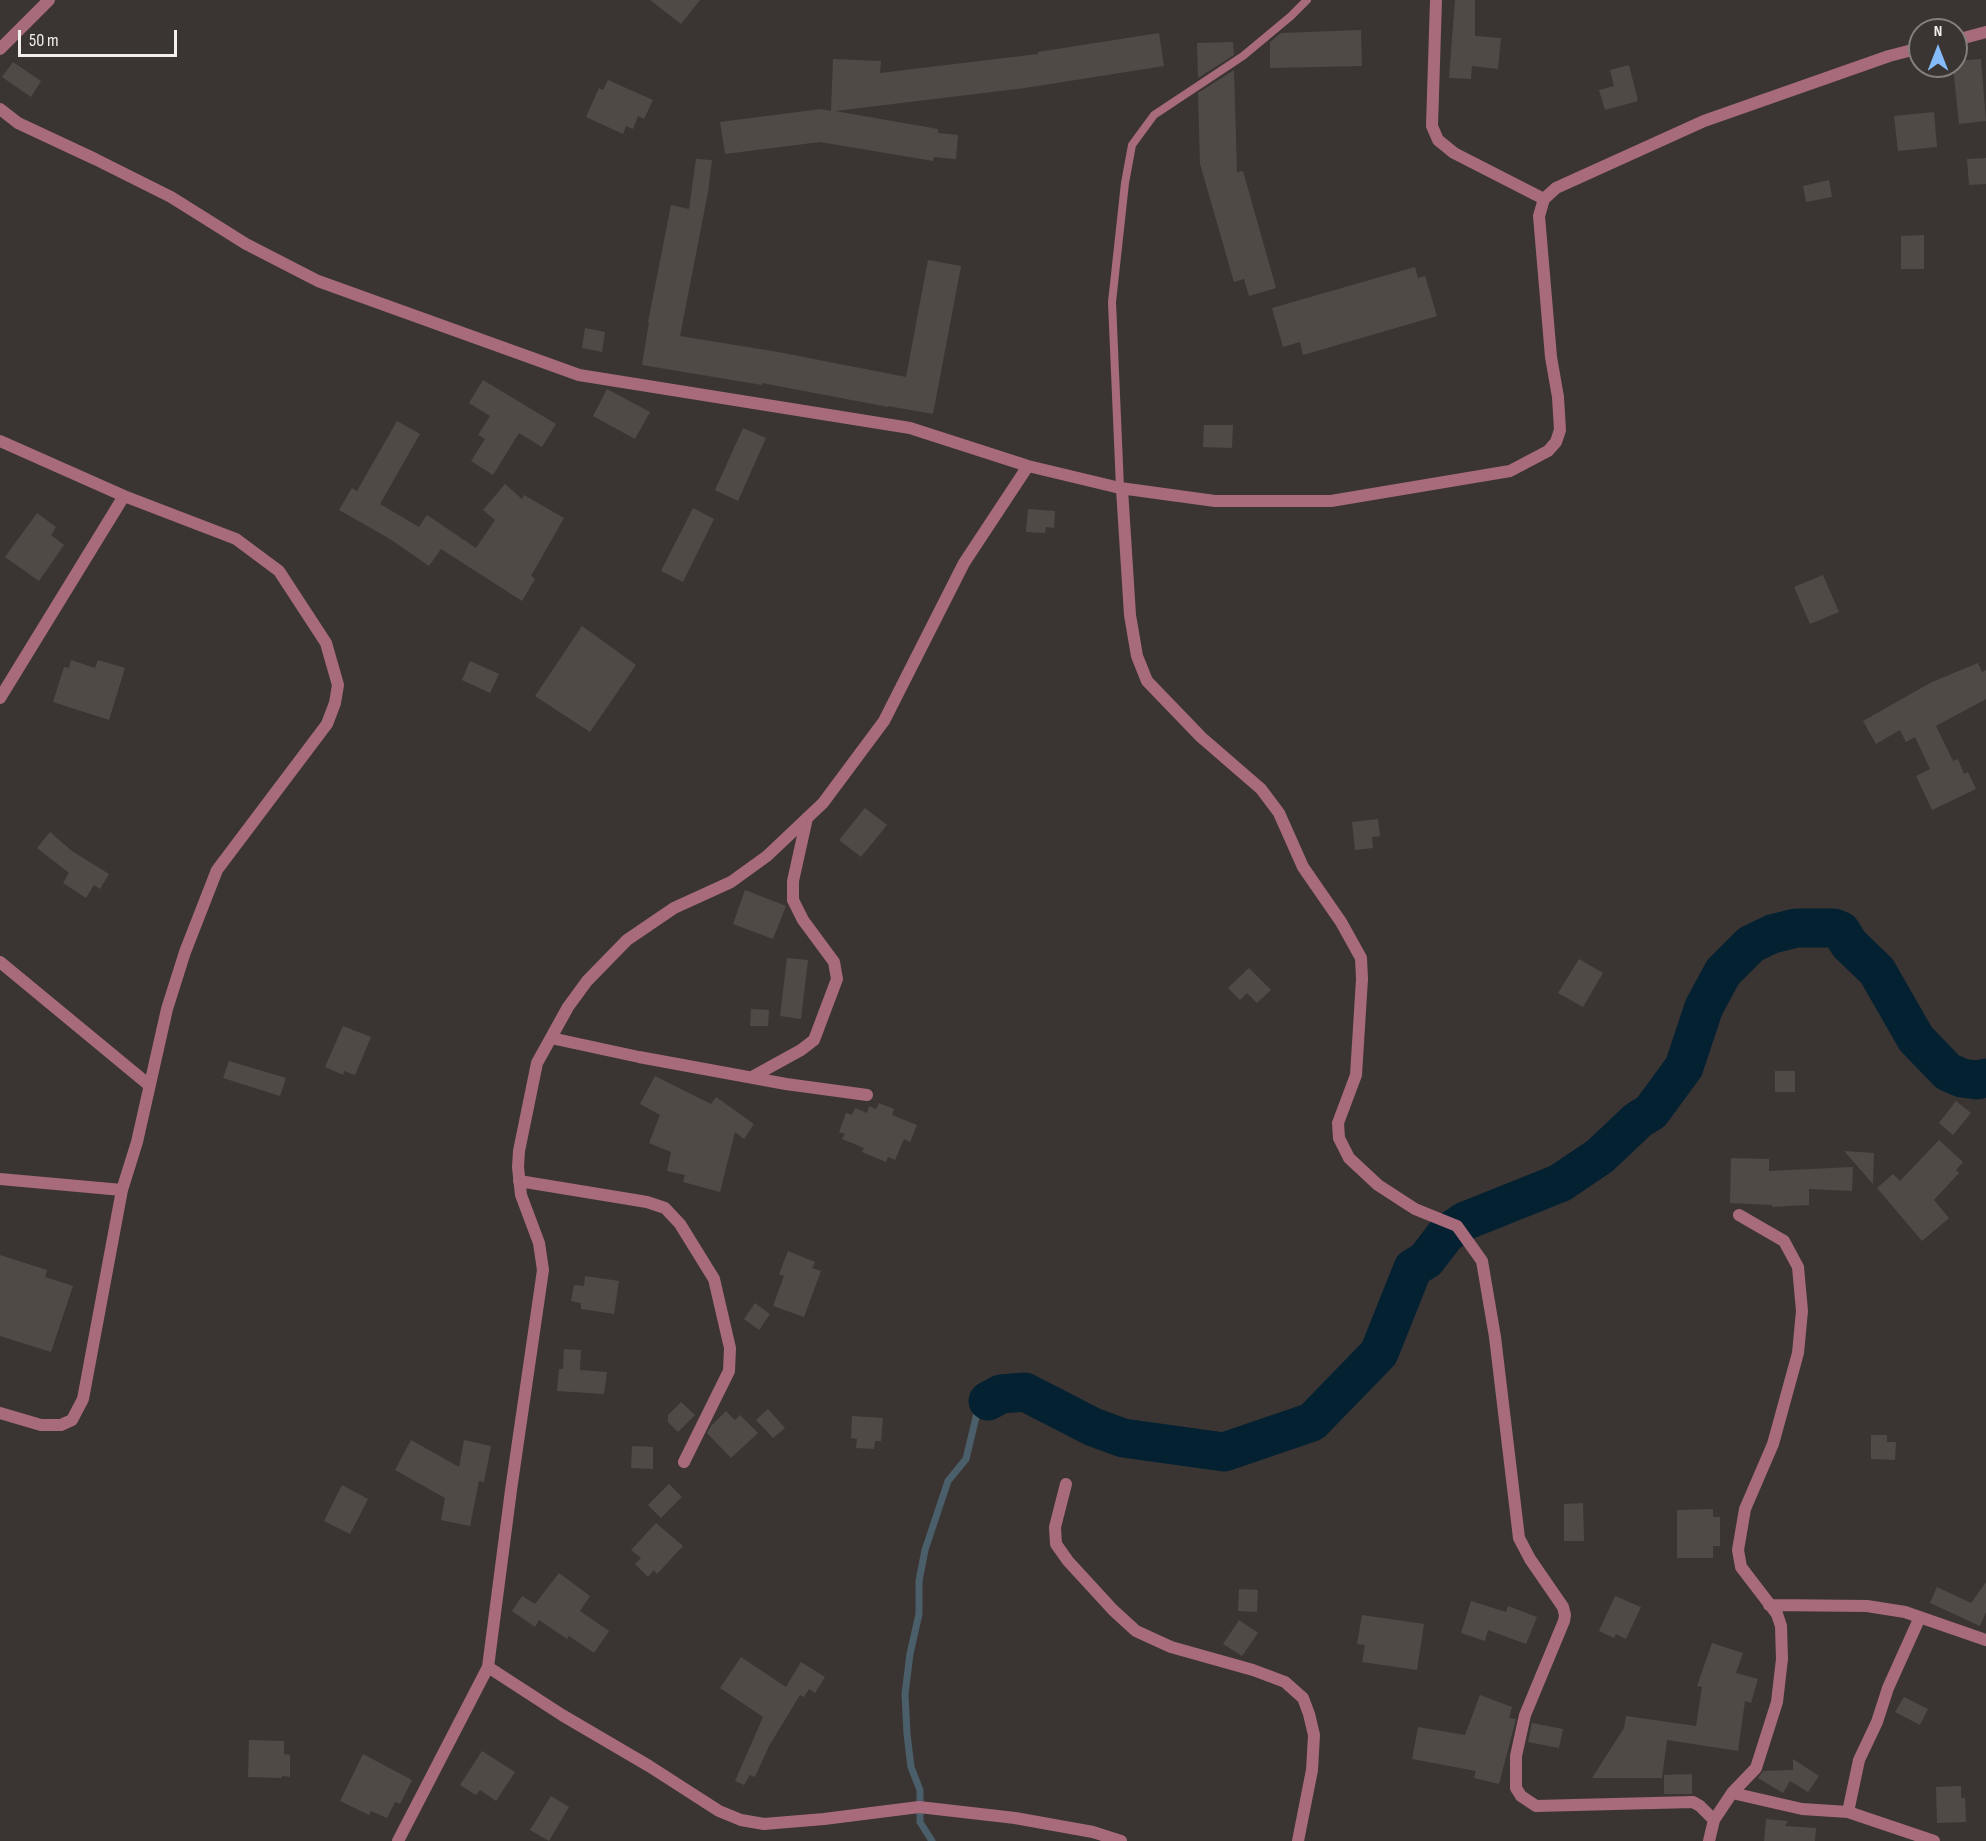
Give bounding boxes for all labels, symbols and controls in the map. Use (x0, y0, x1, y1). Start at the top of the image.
scale bar (21, 18, 180, 56)
north arrow (1908, 18, 1968, 78)
text: N (1934, 22, 1942, 41)
text: 50 m (29, 30, 59, 51)

